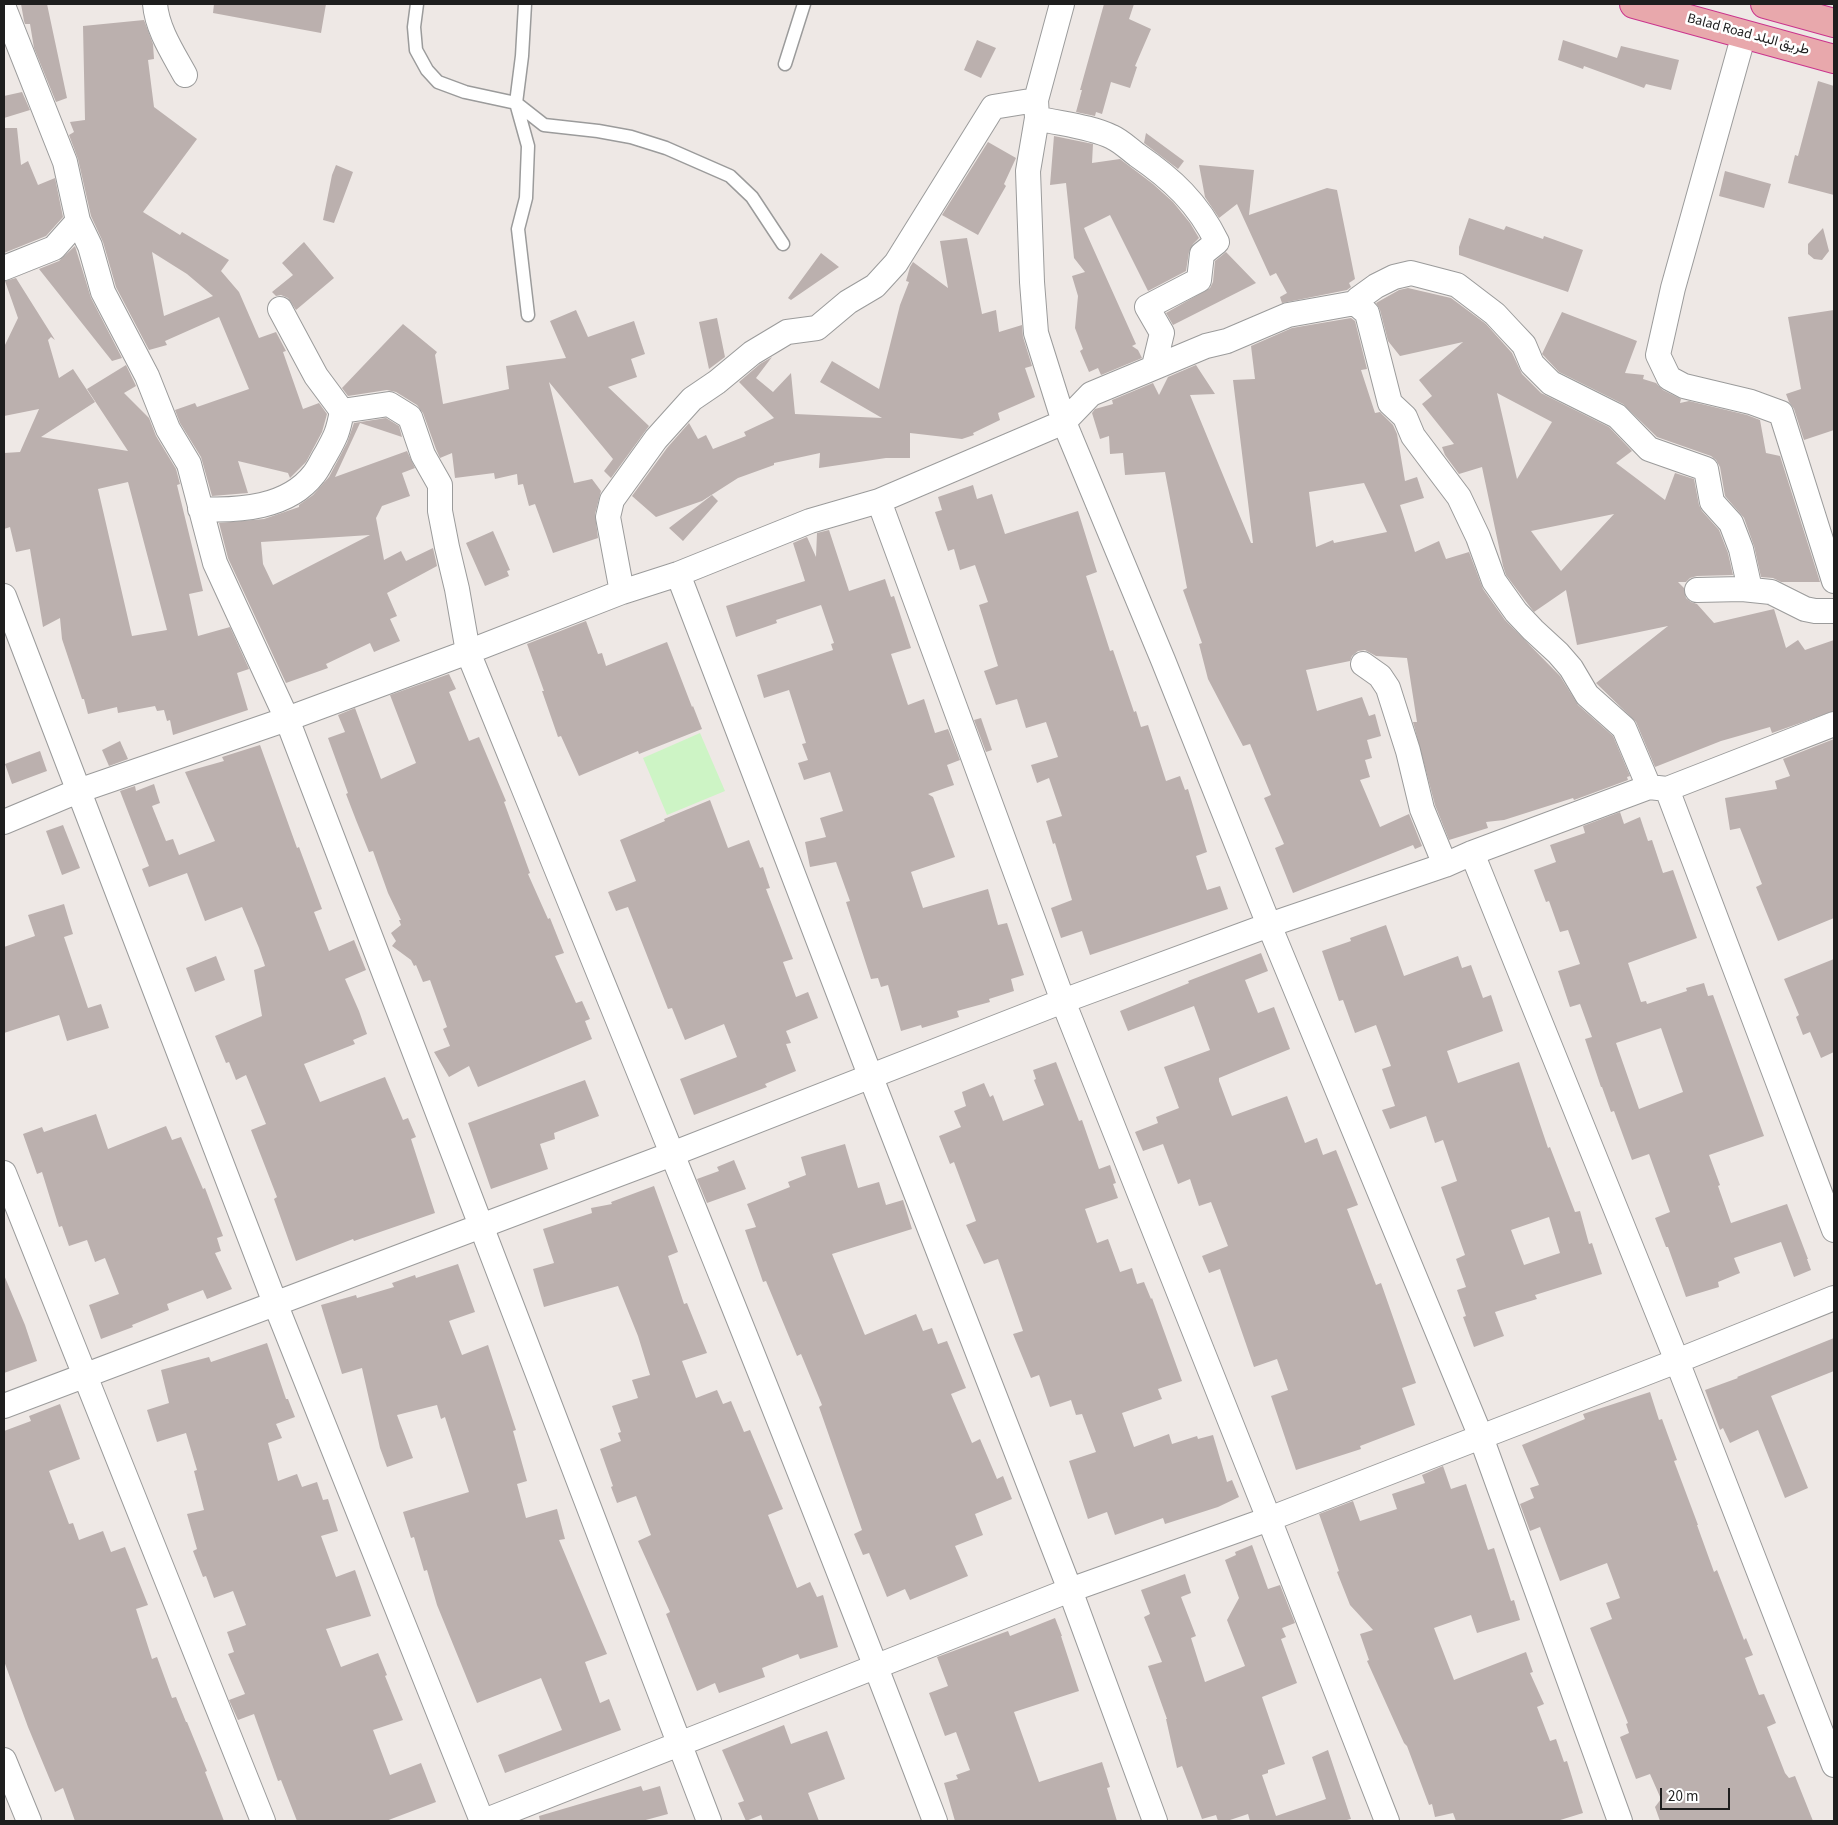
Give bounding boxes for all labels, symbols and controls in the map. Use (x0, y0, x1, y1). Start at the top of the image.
street label: Balad Road طريق البلد (1685, 11, 1811, 59)
scale bar (1663, 1778, 1733, 1810)
text: 20 m (1668, 1786, 1698, 1807)

